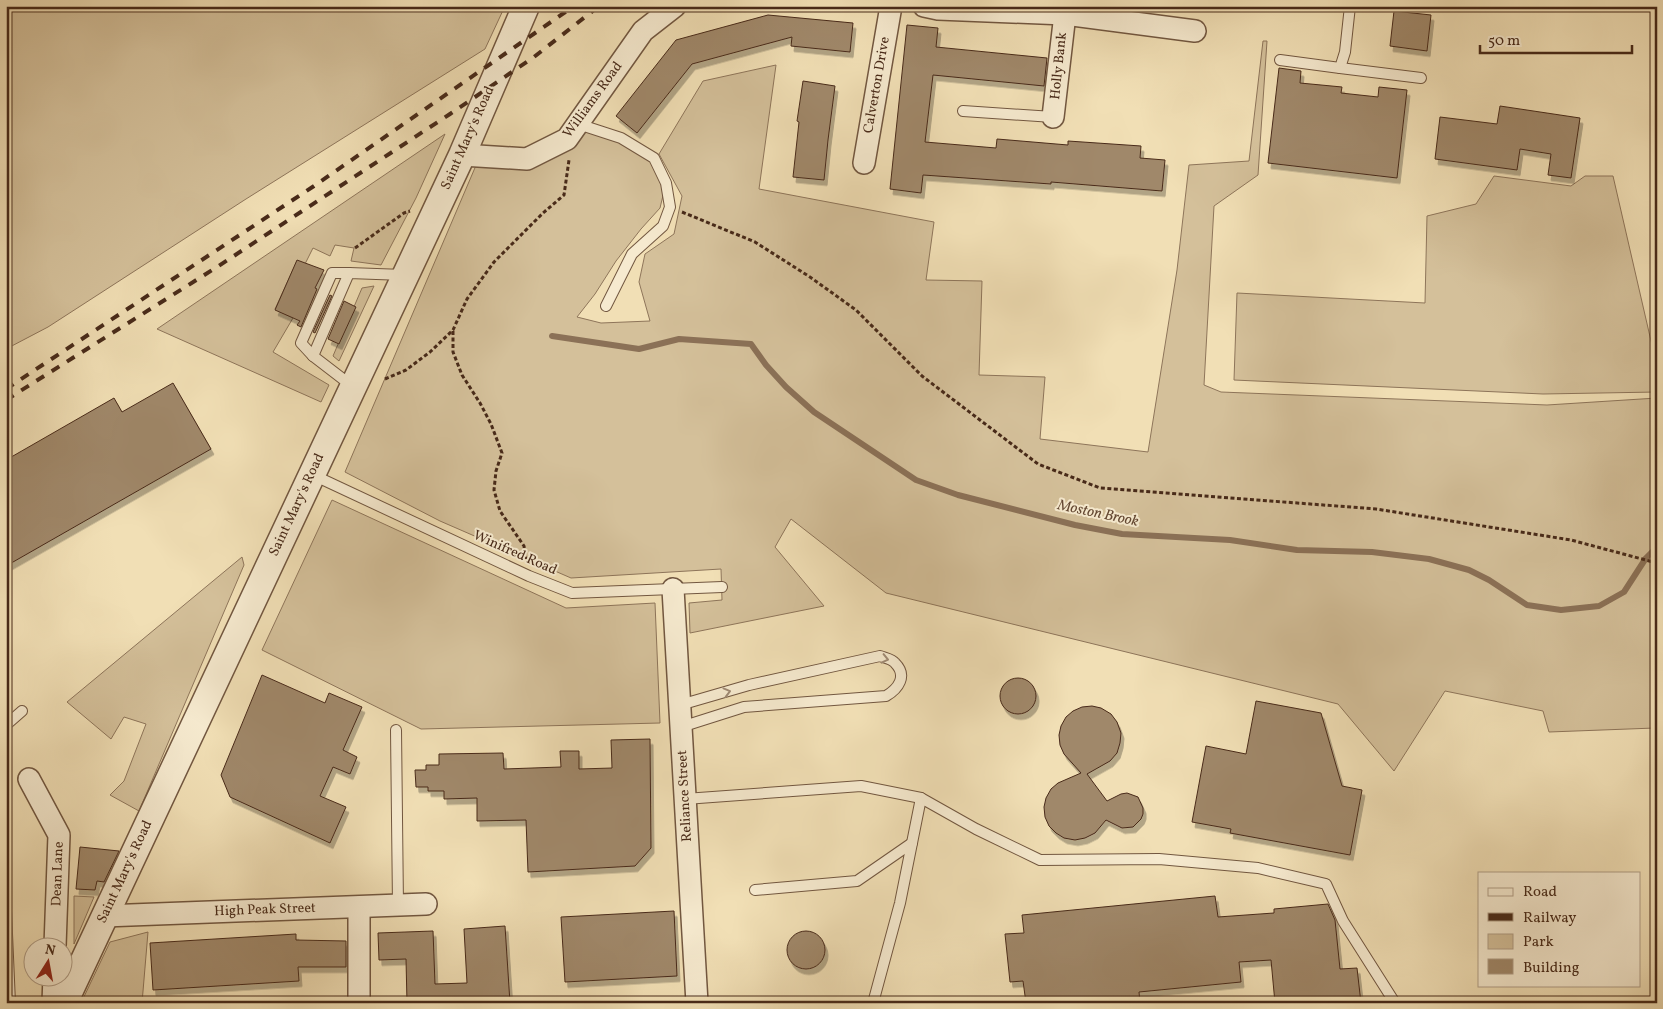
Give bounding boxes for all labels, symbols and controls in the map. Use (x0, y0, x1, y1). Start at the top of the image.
scale bar (1480, 22, 1633, 54)
street label: Holly Bank (1046, 31, 1072, 101)
text: 50 m (1488, 31, 1520, 52)
street label: Calverton Drive (859, 35, 895, 135)
street label: Williams Road (559, 58, 627, 142)
street label: Saint Mary's Road (437, 83, 499, 193)
street label: Saint Mary's Road (265, 450, 329, 560)
water label: Moston Brook (1055, 495, 1140, 533)
street label: Winifred Road (470, 526, 560, 580)
one-way arrow (880, 653, 889, 664)
one-way arrow (722, 687, 730, 697)
street label: Reliance Street (673, 749, 697, 842)
street label: Saint Mary's Road (93, 817, 157, 927)
street label: Dean Lane (47, 841, 69, 907)
legend (1478, 872, 1640, 986)
text: Road (1523, 882, 1557, 903)
street label: High Peak Street (214, 899, 316, 921)
text: Railway (1523, 908, 1576, 929)
text: Park (1523, 932, 1554, 953)
north arrow (22, 936, 72, 986)
text: N (43, 940, 57, 961)
text: Building (1523, 958, 1580, 979)

